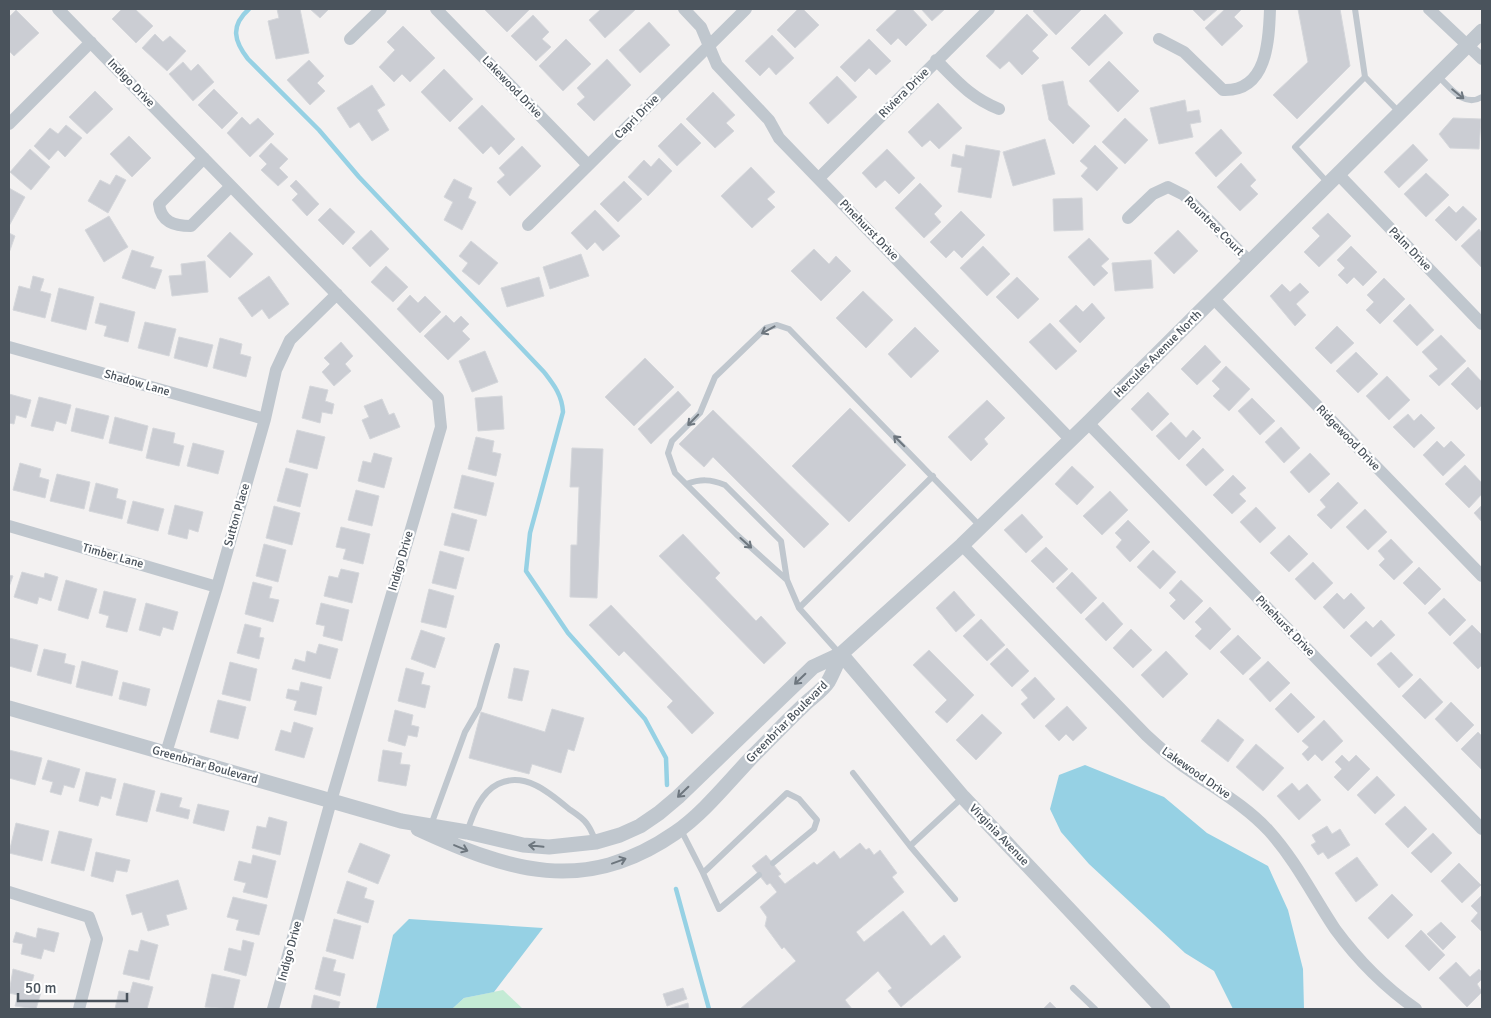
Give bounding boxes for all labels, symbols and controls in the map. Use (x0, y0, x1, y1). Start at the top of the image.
street label: Lakewood Drive (479, 53, 545, 121)
street label: Indigo Drive (104, 56, 158, 110)
street label: Riviera Drive (876, 65, 932, 121)
one-way arrow (1451, 89, 1465, 99)
street label: Capri Drive (612, 92, 662, 142)
street label: Rountree Court (1181, 193, 1247, 259)
street label: Pinehurst Drive (836, 196, 902, 264)
street label: Palm Drive (1385, 224, 1435, 274)
street label: Hercules Avenue North (1111, 307, 1205, 401)
one-way arrow (762, 325, 776, 335)
street label: Shadow Lane (102, 366, 172, 400)
street label: Ridgewood Drive (1313, 402, 1383, 474)
one-way arrow (687, 414, 699, 426)
one-way arrow (893, 435, 905, 447)
street label: Sutton Place (221, 482, 253, 548)
street label: Indigo Drive (385, 529, 417, 593)
one-way arrow (740, 537, 753, 549)
street label: Timber Lane (81, 540, 145, 572)
street label: Pinehurst Drive (1252, 592, 1318, 660)
one-way arrow (794, 673, 806, 685)
street label: Greenbriar Boulevard (743, 678, 831, 766)
street label: Greenbriar Boulevard (150, 743, 260, 787)
street label: Lakewood Drive (1159, 744, 1233, 802)
one-way arrow (677, 786, 690, 798)
street label: Virginia Avenue (966, 801, 1032, 869)
one-way arrow (528, 841, 544, 851)
one-way arrow (453, 844, 468, 854)
one-way arrow (611, 856, 626, 865)
street label: Indigo Drive (275, 919, 305, 983)
scale bar (18, 970, 126, 1002)
text: 50 m (25, 979, 56, 997)

